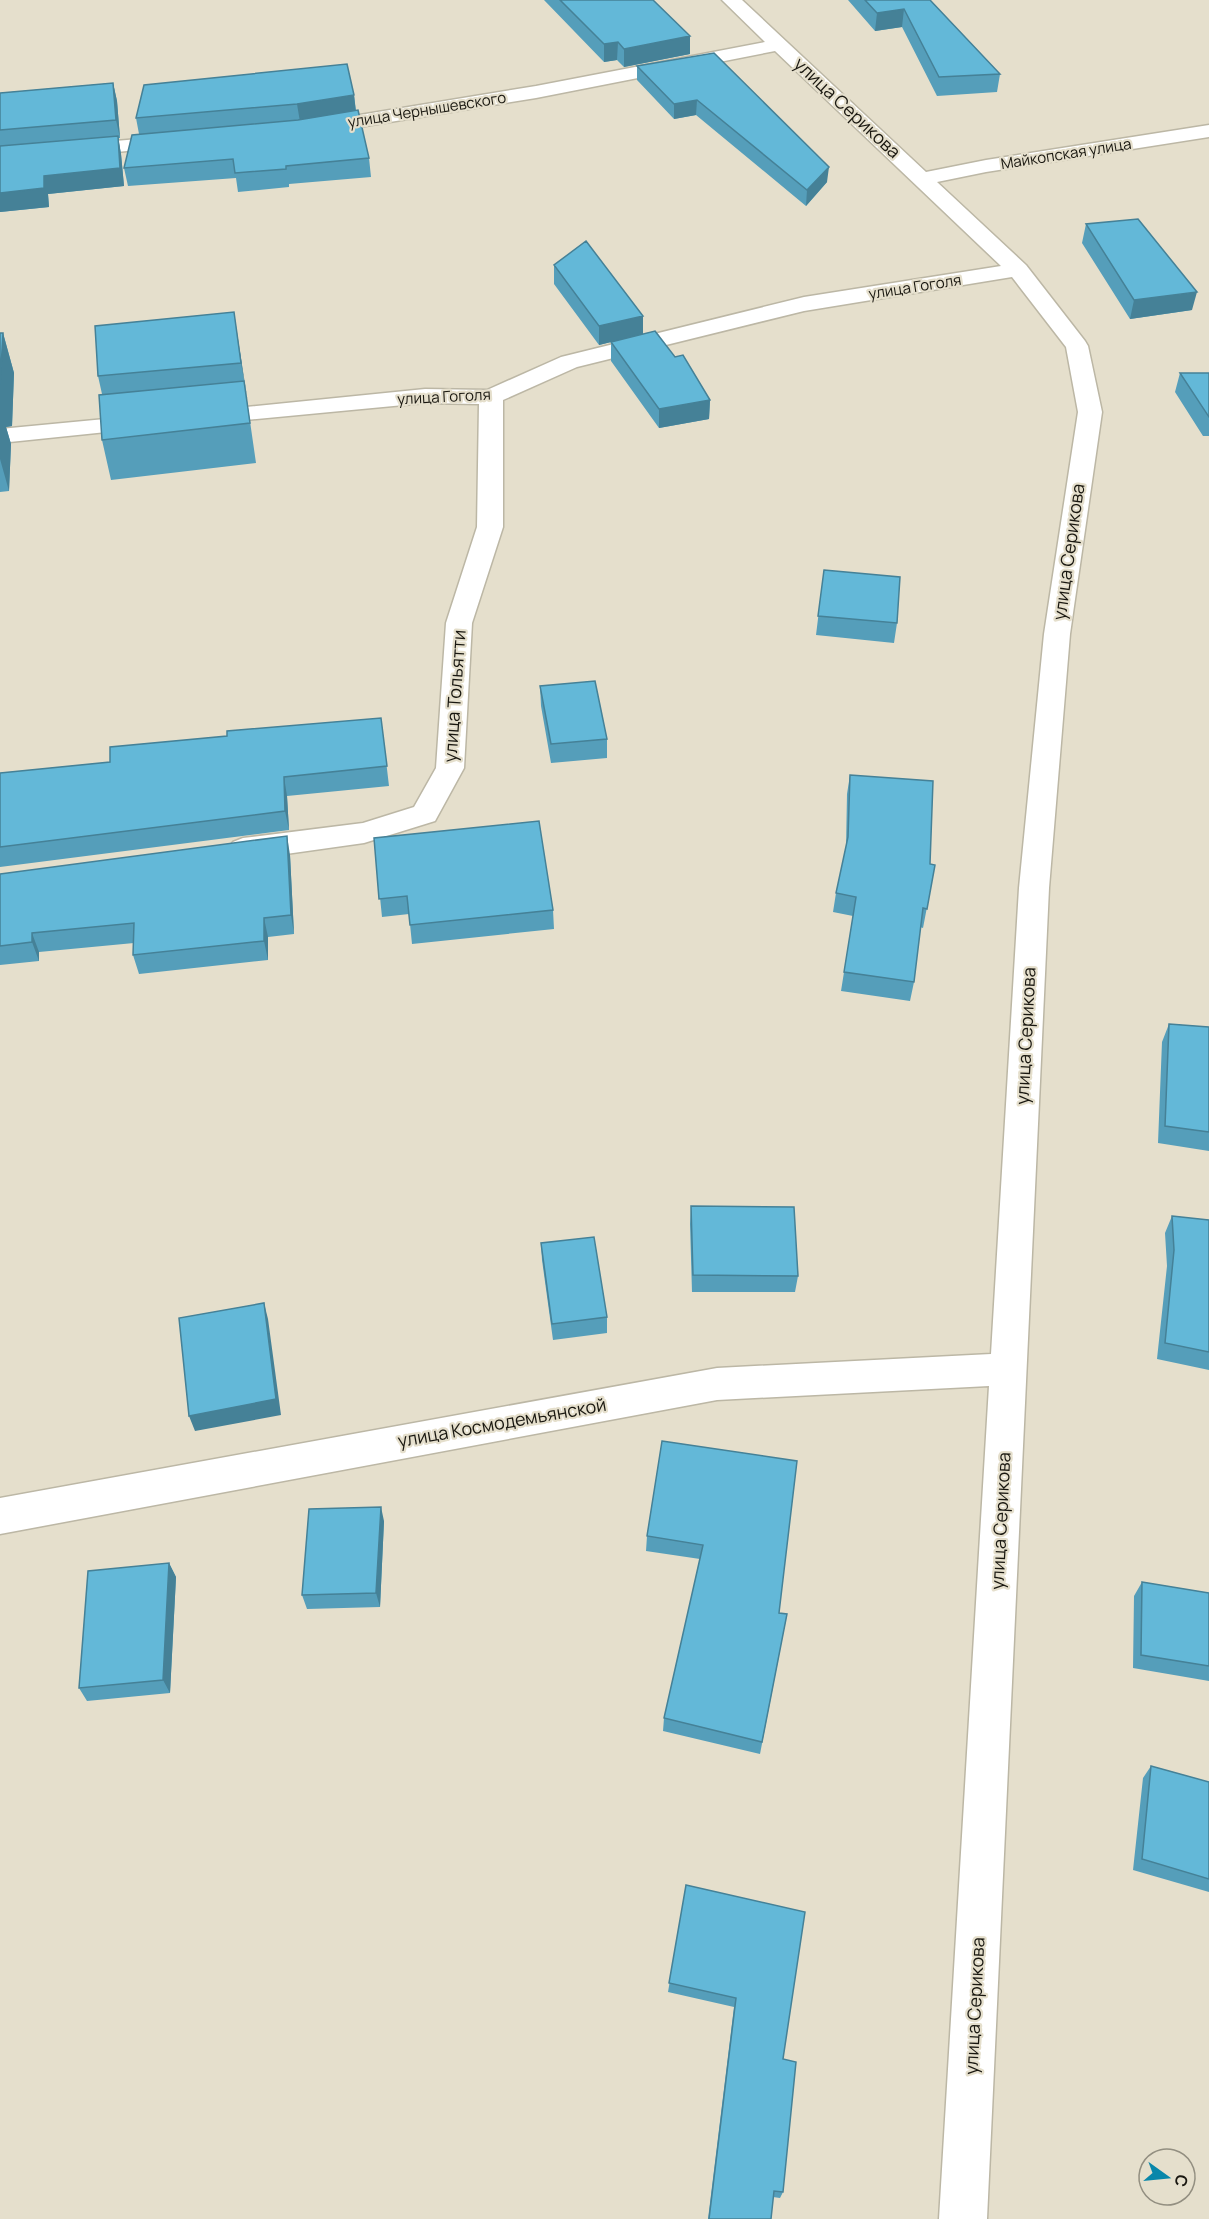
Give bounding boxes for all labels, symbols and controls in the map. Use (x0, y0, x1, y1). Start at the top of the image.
street label: улица Серикова (789, 52, 906, 163)
street label: улица Чернышевского (346, 87, 508, 132)
street label: Майкопская улица (999, 133, 1133, 174)
street label: улица Гоголя (867, 269, 963, 304)
street label: улица Гоголя (397, 384, 491, 409)
street label: улица Серикова (1047, 482, 1089, 622)
street label: улица Тольятти (437, 629, 471, 763)
street label: улица Серикова (1009, 967, 1041, 1105)
street label: улица Космодемьянской (396, 1392, 608, 1452)
street label: улица Серикова (984, 1452, 1016, 1590)
street label: улица Серикова (958, 1937, 990, 2075)
north arrow (1137, 2147, 1197, 2207)
text: С (1169, 2172, 1194, 2190)

